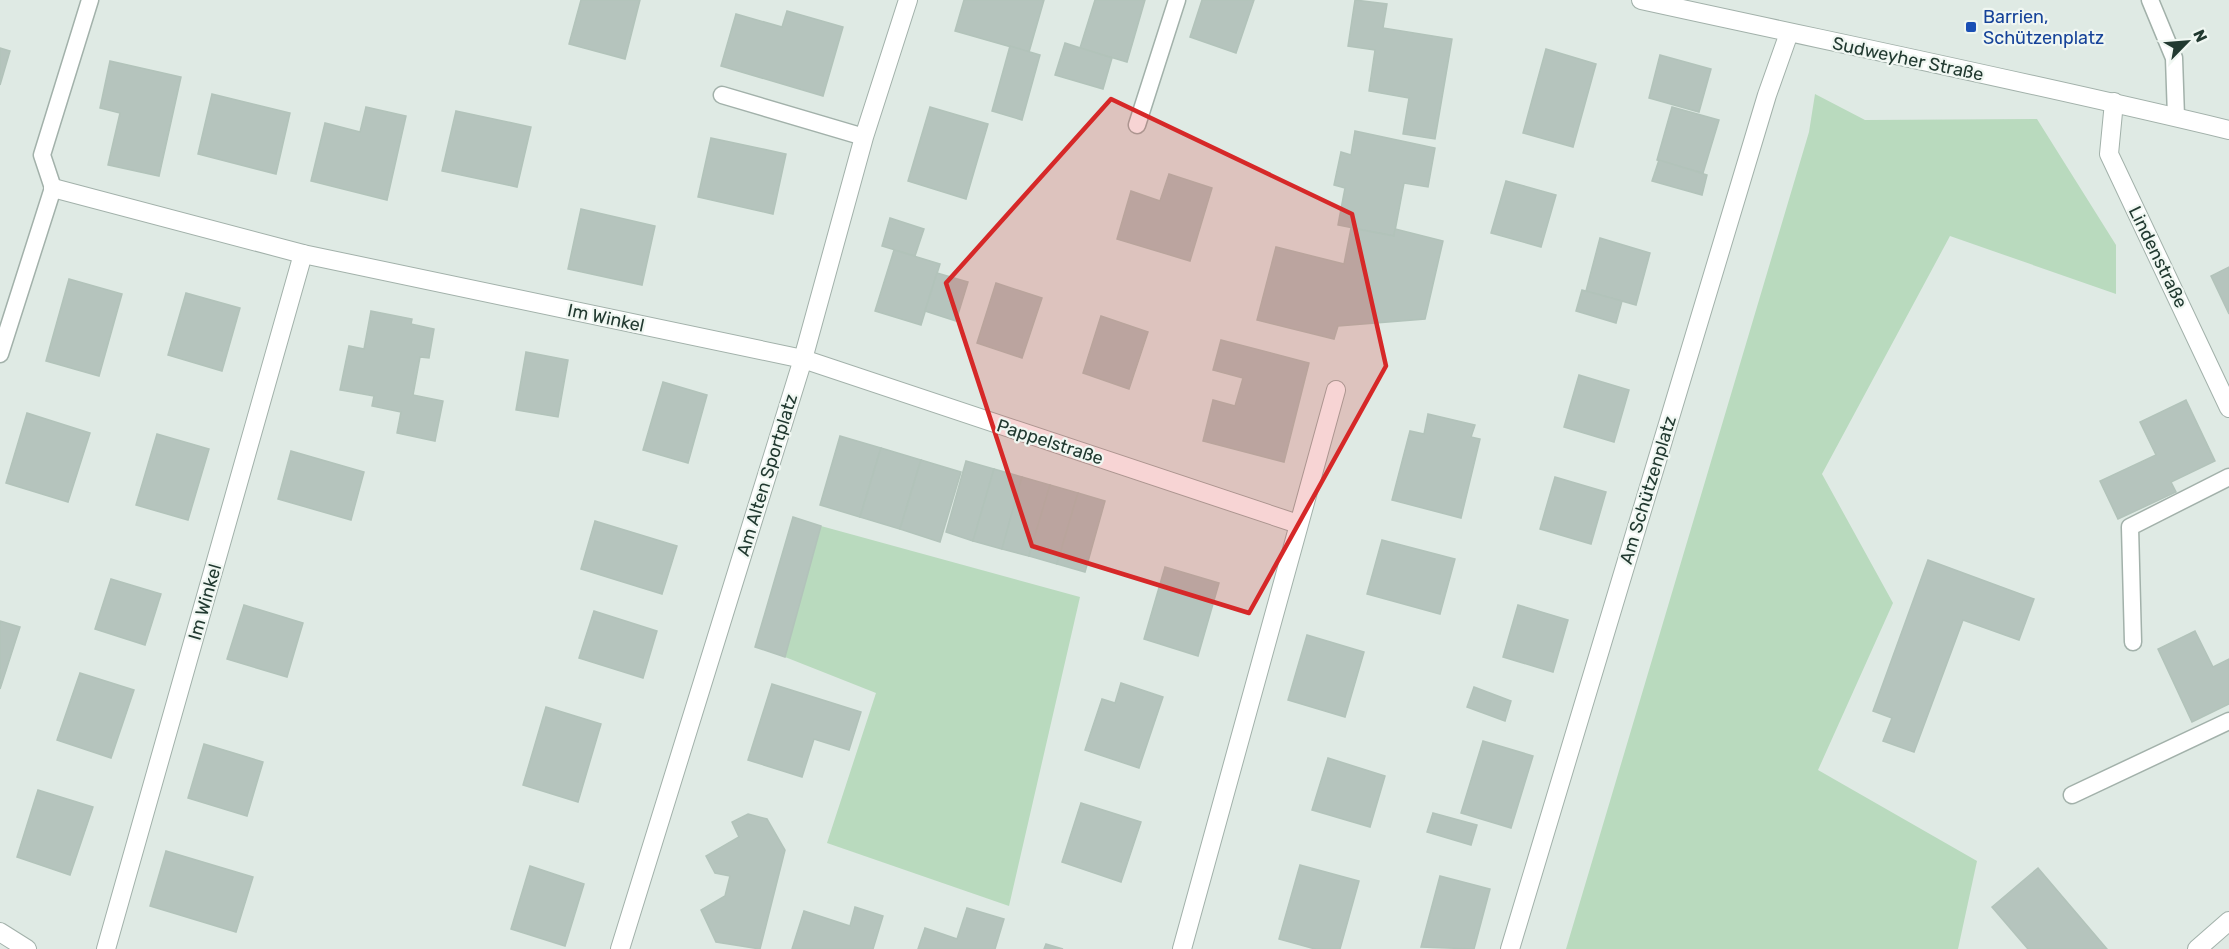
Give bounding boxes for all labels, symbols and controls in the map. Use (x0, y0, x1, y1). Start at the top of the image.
place label: Barrien, Schützenplatz (1983, 6, 2104, 49)
north arrow (2157, 12, 2217, 72)
marker: Barrien, Schützenplatz (1964, 20, 1978, 34)
text: N (2189, 27, 2211, 45)
street label: Sudweyher Straße (1830, 32, 1986, 86)
street label: Lindenstraße (2124, 202, 2192, 312)
street label: Im Winkel (566, 299, 646, 337)
street label: Am Alten Sportplatz (732, 391, 802, 559)
street label: Am Schützenplatz (1615, 413, 1681, 567)
street label: Pappelstraße (994, 414, 1106, 470)
street label: Im Winkel (184, 561, 226, 643)

